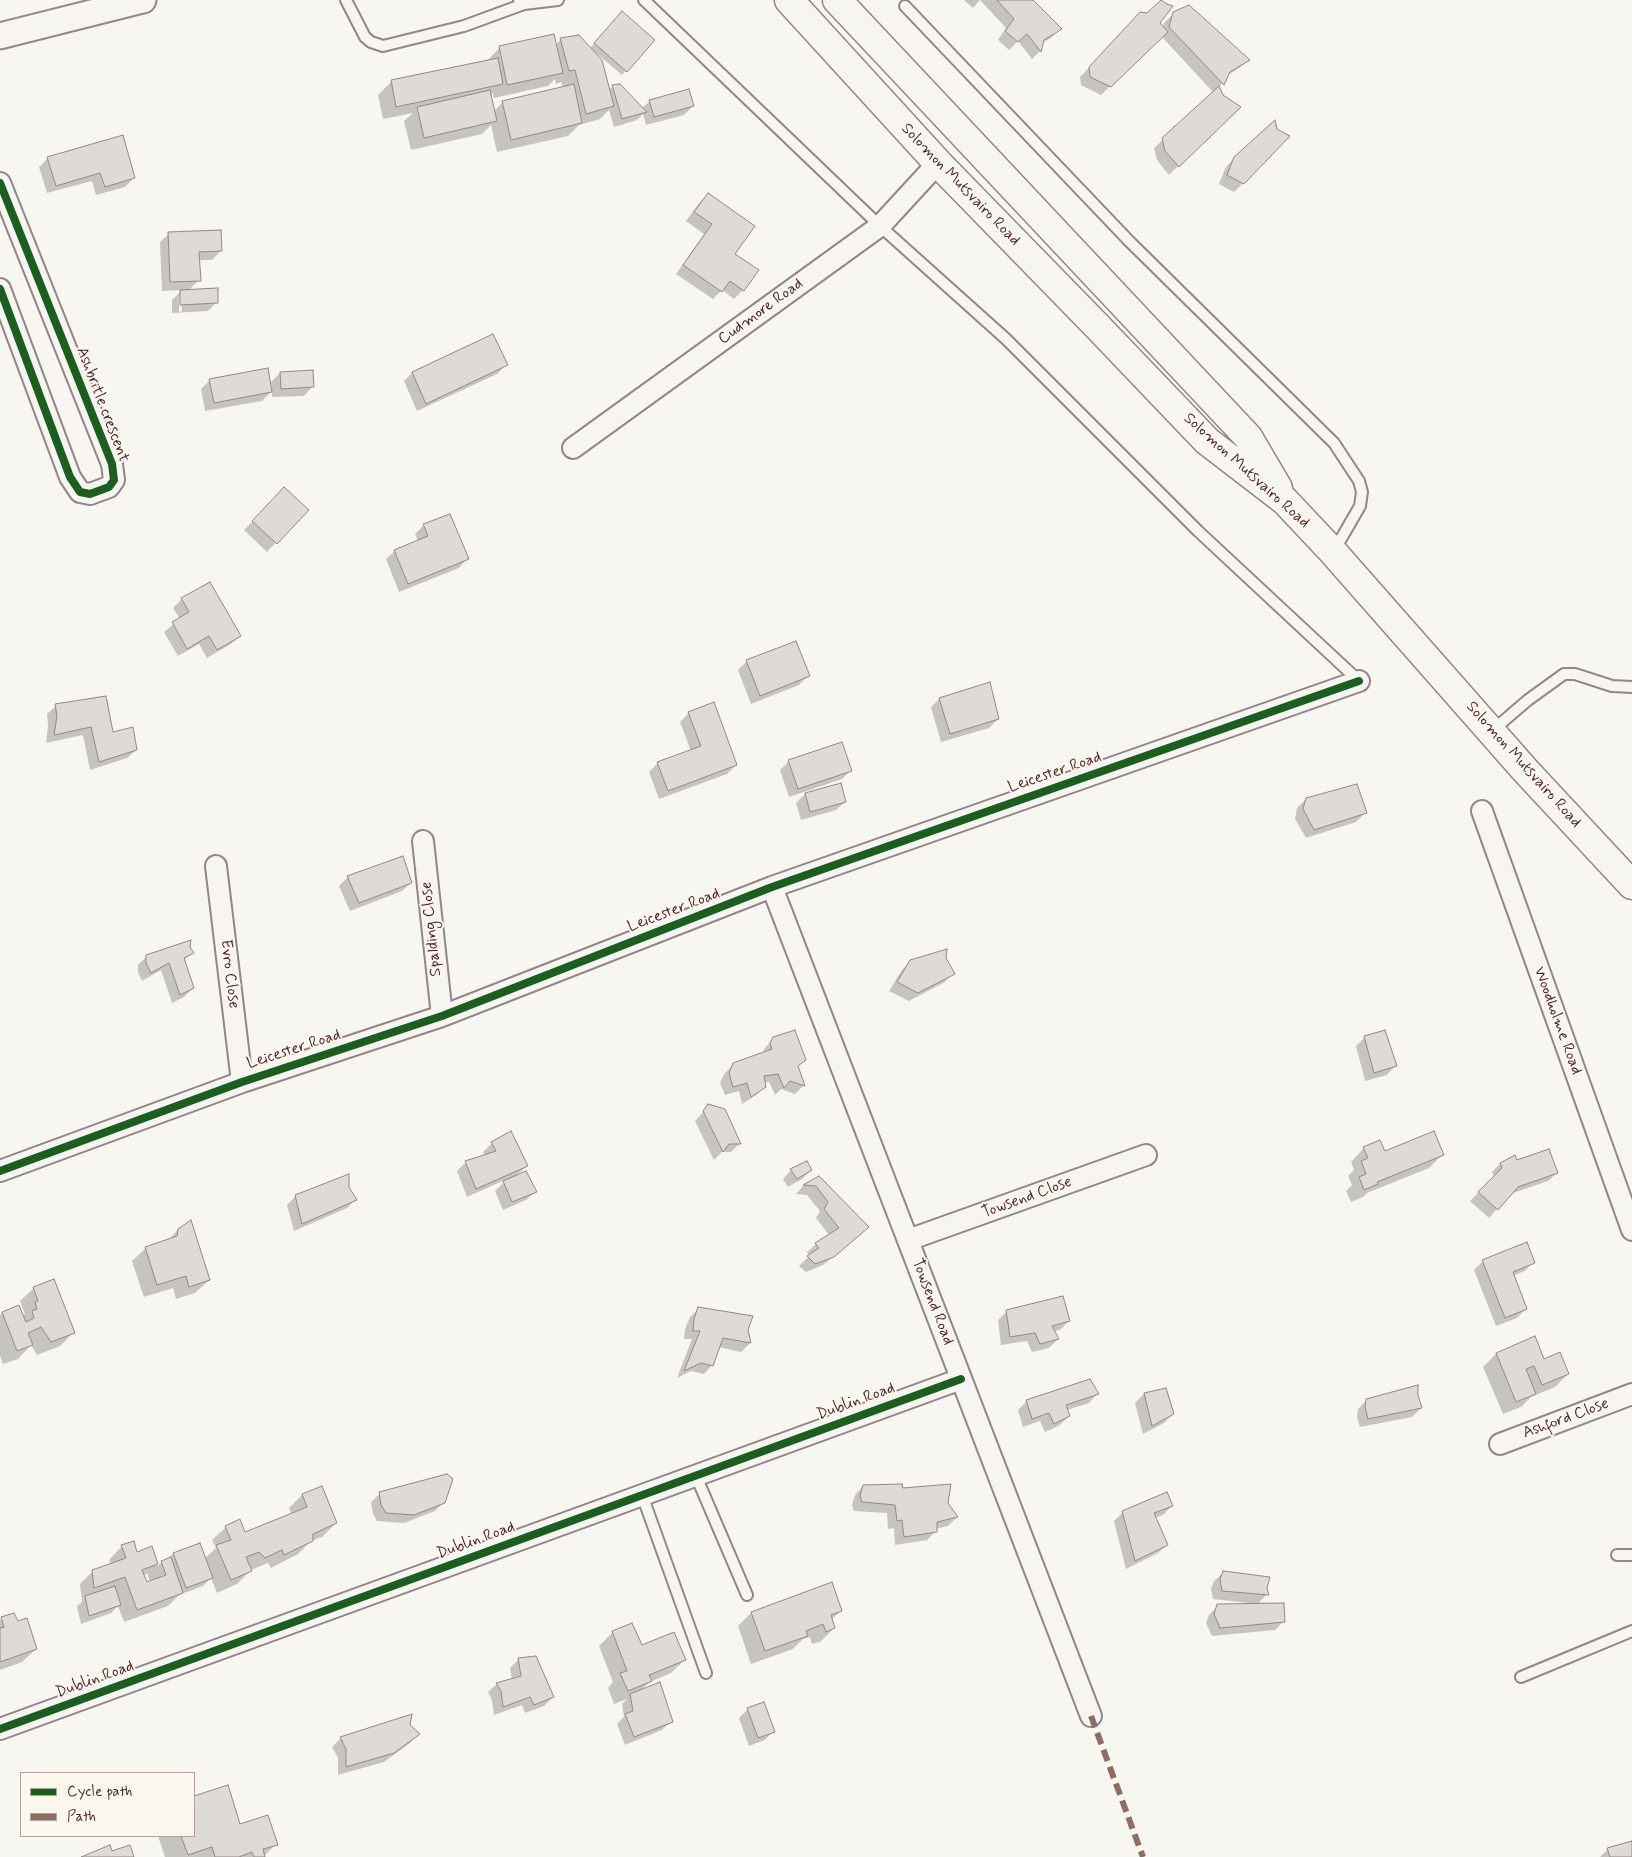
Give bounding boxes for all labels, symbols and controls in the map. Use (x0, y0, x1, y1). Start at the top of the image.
street label: Solomon Mutsvairo Road (896, 120, 1024, 250)
street label: Cudmore Road (715, 275, 807, 349)
street label: Ashbritle crescent (71, 345, 133, 465)
street label: Solomon Mutsvairo Road (1179, 409, 1313, 533)
street label: Solomon Mutsvairo Road (1461, 698, 1585, 832)
street label: Leicester Road (1006, 748, 1104, 798)
street label: Spalding Close (417, 881, 447, 977)
street label: Leicester Road (625, 885, 723, 937)
street label: Evro Close (215, 938, 243, 1010)
street label: Woodholme Road (1529, 965, 1585, 1077)
street label: Leicester Road (245, 1026, 343, 1074)
street label: Towsend Close (979, 1173, 1075, 1223)
street label: Towsend Road (907, 1256, 957, 1348)
street label: Dublin Road (814, 1379, 898, 1425)
street label: Ashford Close (1520, 1395, 1612, 1443)
street label: Dublin Road (434, 1518, 518, 1564)
street label: Dublin Road (53, 1657, 137, 1703)
legend (20, 1772, 195, 1837)
text: Cycle path (67, 1782, 132, 1802)
text: Path (67, 1807, 96, 1827)

